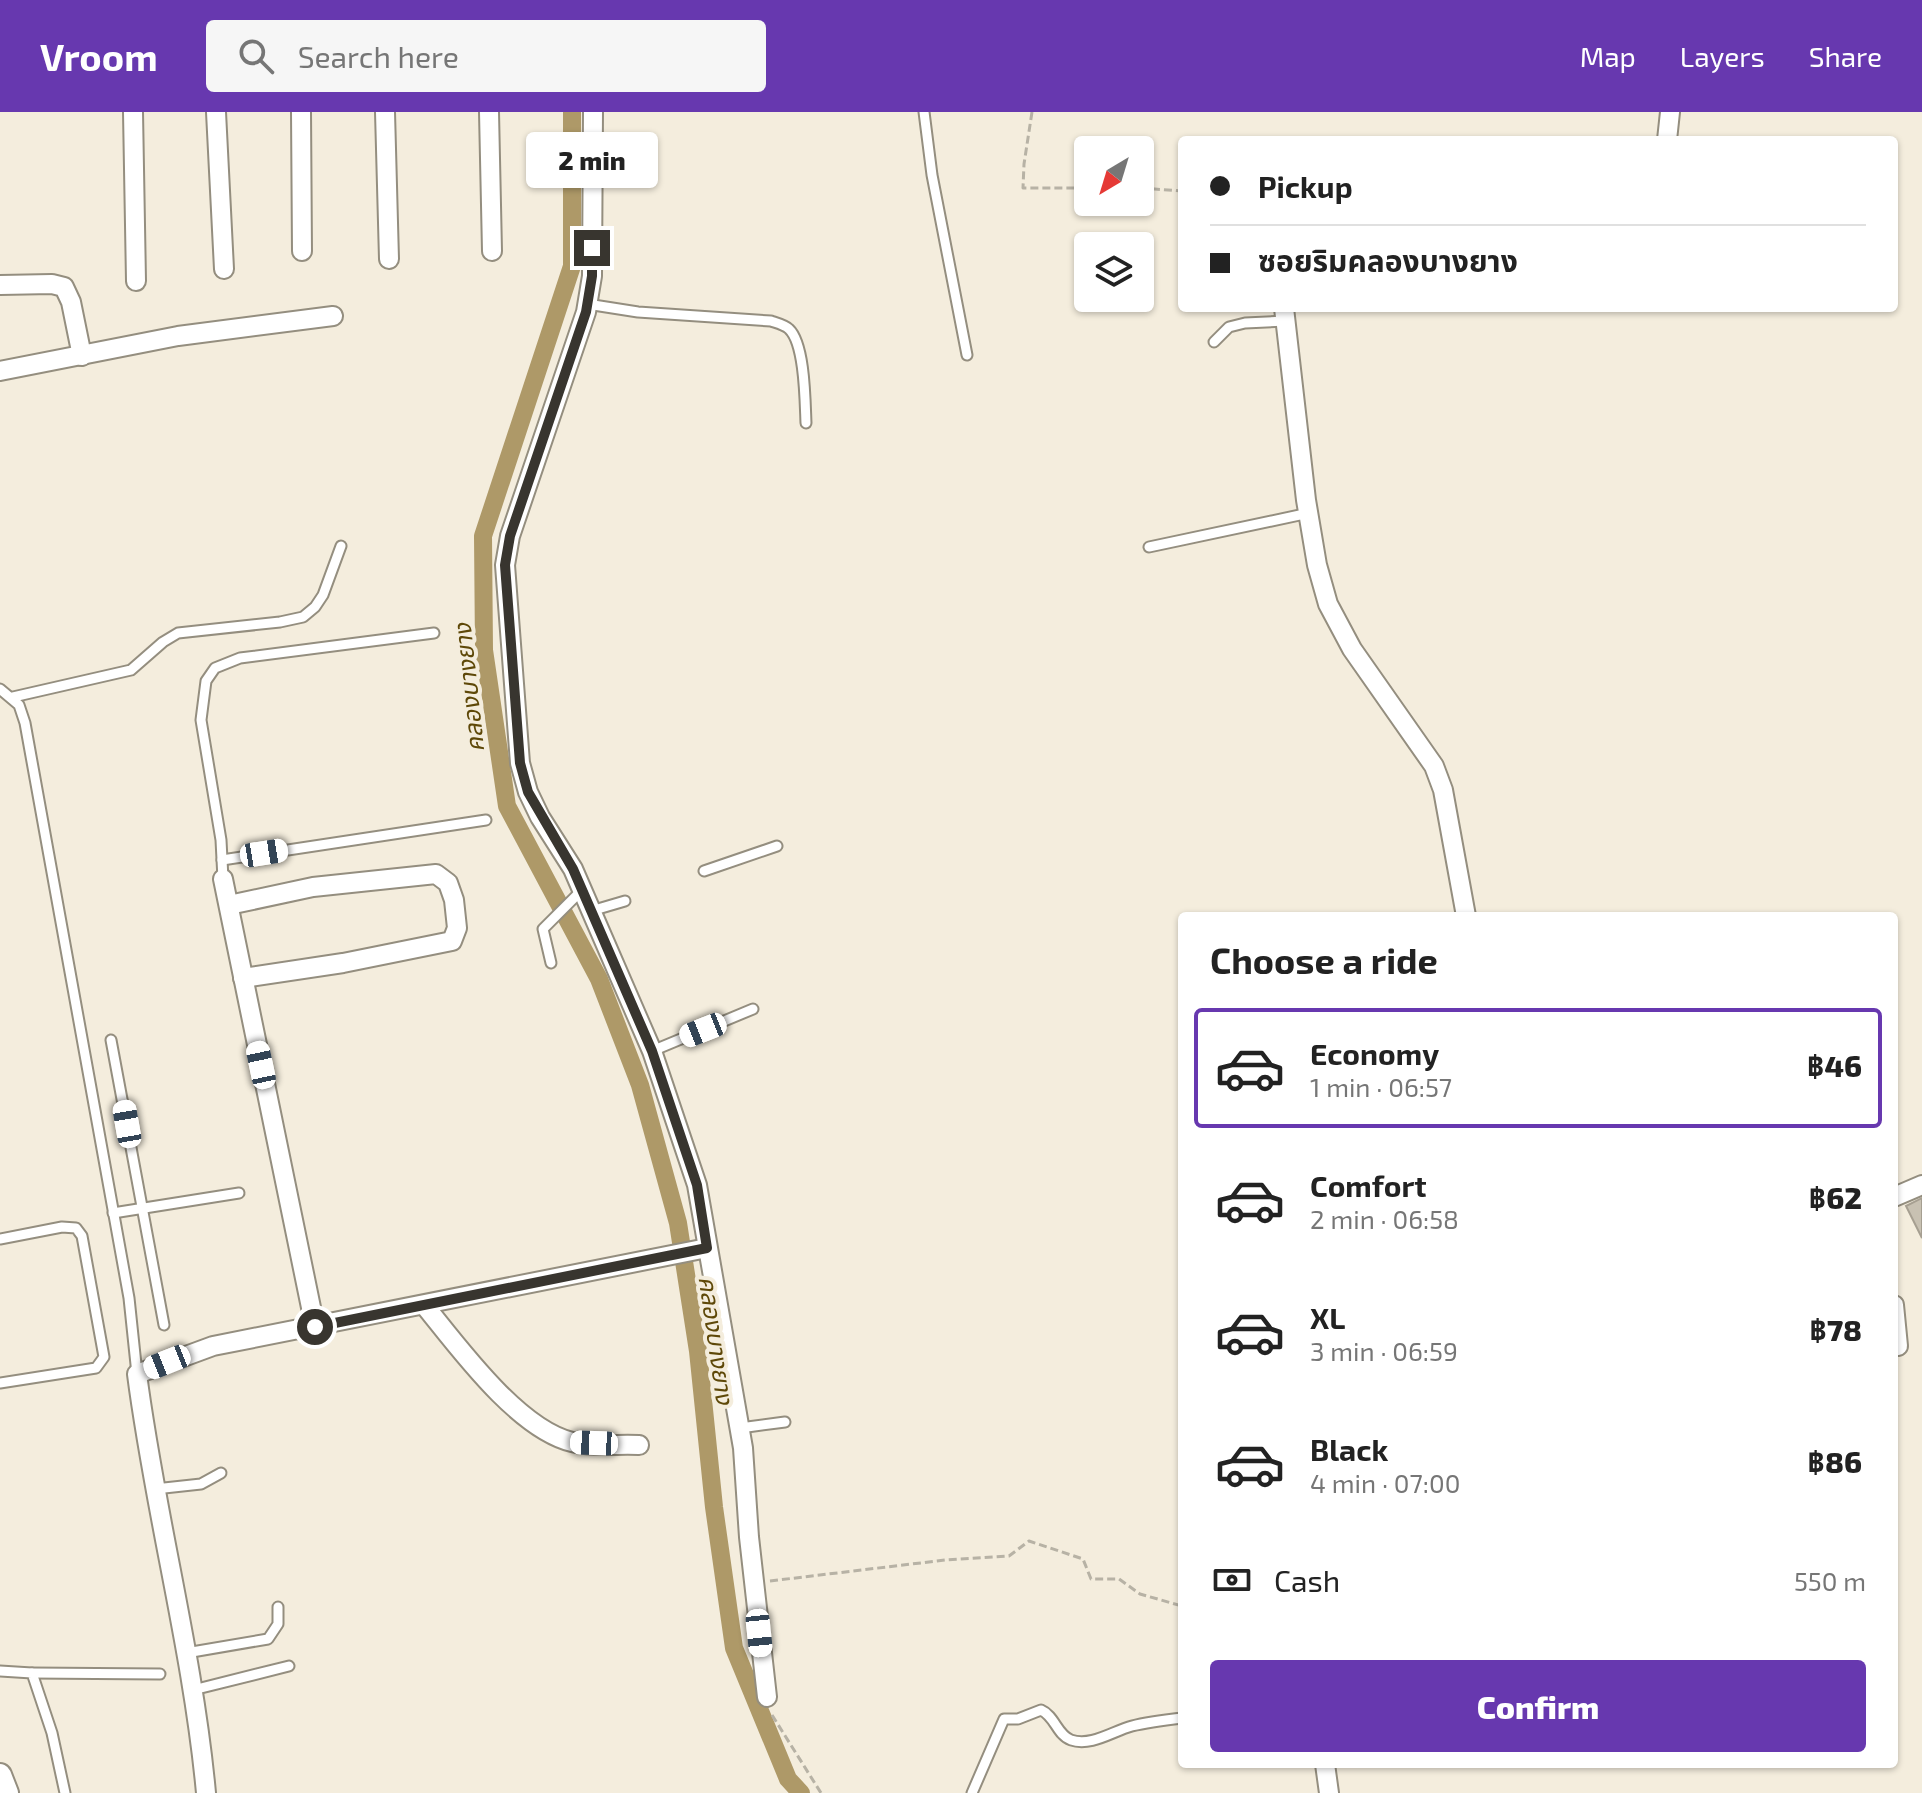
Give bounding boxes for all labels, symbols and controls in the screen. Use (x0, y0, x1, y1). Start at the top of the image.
search box (206, 20, 766, 92)
text: Vroom (40, 33, 158, 79)
icon: search (234, 34, 278, 78)
text: Search here (298, 38, 459, 74)
text: Map (1580, 39, 1636, 73)
text: Layers (1680, 39, 1765, 73)
text: Share (1809, 39, 1882, 73)
callout: 2 min (526, 132, 658, 188)
north arrow (1074, 136, 1154, 216)
map controls (1074, 136, 1154, 312)
text: 2 min (558, 144, 626, 175)
text: Pickup (1258, 168, 1353, 204)
route end (574, 230, 610, 266)
button: layers (1074, 232, 1154, 312)
text: ซอยริมคลองบางยาง (1258, 242, 1518, 278)
water label: คลองบางยาง (447, 621, 489, 754)
car (238, 837, 290, 869)
text: Choose a ride (1210, 938, 1438, 981)
car (676, 1010, 730, 1050)
icon: car (1214, 1032, 1286, 1104)
text: Economy (1310, 1035, 1439, 1071)
car (244, 1039, 278, 1091)
text: ฿46 (1807, 1047, 1862, 1083)
text: 1 min · 06:57 (1310, 1071, 1452, 1102)
car (111, 1098, 143, 1150)
icon: car (1214, 1164, 1286, 1236)
text: Comfort (1310, 1167, 1427, 1203)
text: ฿62 (1809, 1179, 1862, 1215)
text: 2 min · 06:58 (1310, 1203, 1459, 1234)
water label: คลองบางยาง (694, 1274, 740, 1407)
icon: car (1214, 1296, 1286, 1368)
text: XL (1310, 1299, 1345, 1335)
route start (297, 1309, 333, 1345)
text: ฿78 (1809, 1311, 1862, 1347)
text: 3 min · 06:59 (1310, 1335, 1458, 1366)
car (140, 1342, 194, 1382)
icon: car (1214, 1428, 1286, 1500)
car (570, 1430, 618, 1456)
text: Black (1310, 1431, 1388, 1467)
text: ฿86 (1808, 1443, 1862, 1479)
text: 4 min · 07:00 (1310, 1467, 1460, 1498)
icon: cash (1210, 1558, 1254, 1602)
text: Cash (1274, 1562, 1340, 1598)
text: 550 m (1794, 1565, 1866, 1596)
car (745, 1608, 773, 1658)
button: Confirm (1210, 1660, 1866, 1752)

